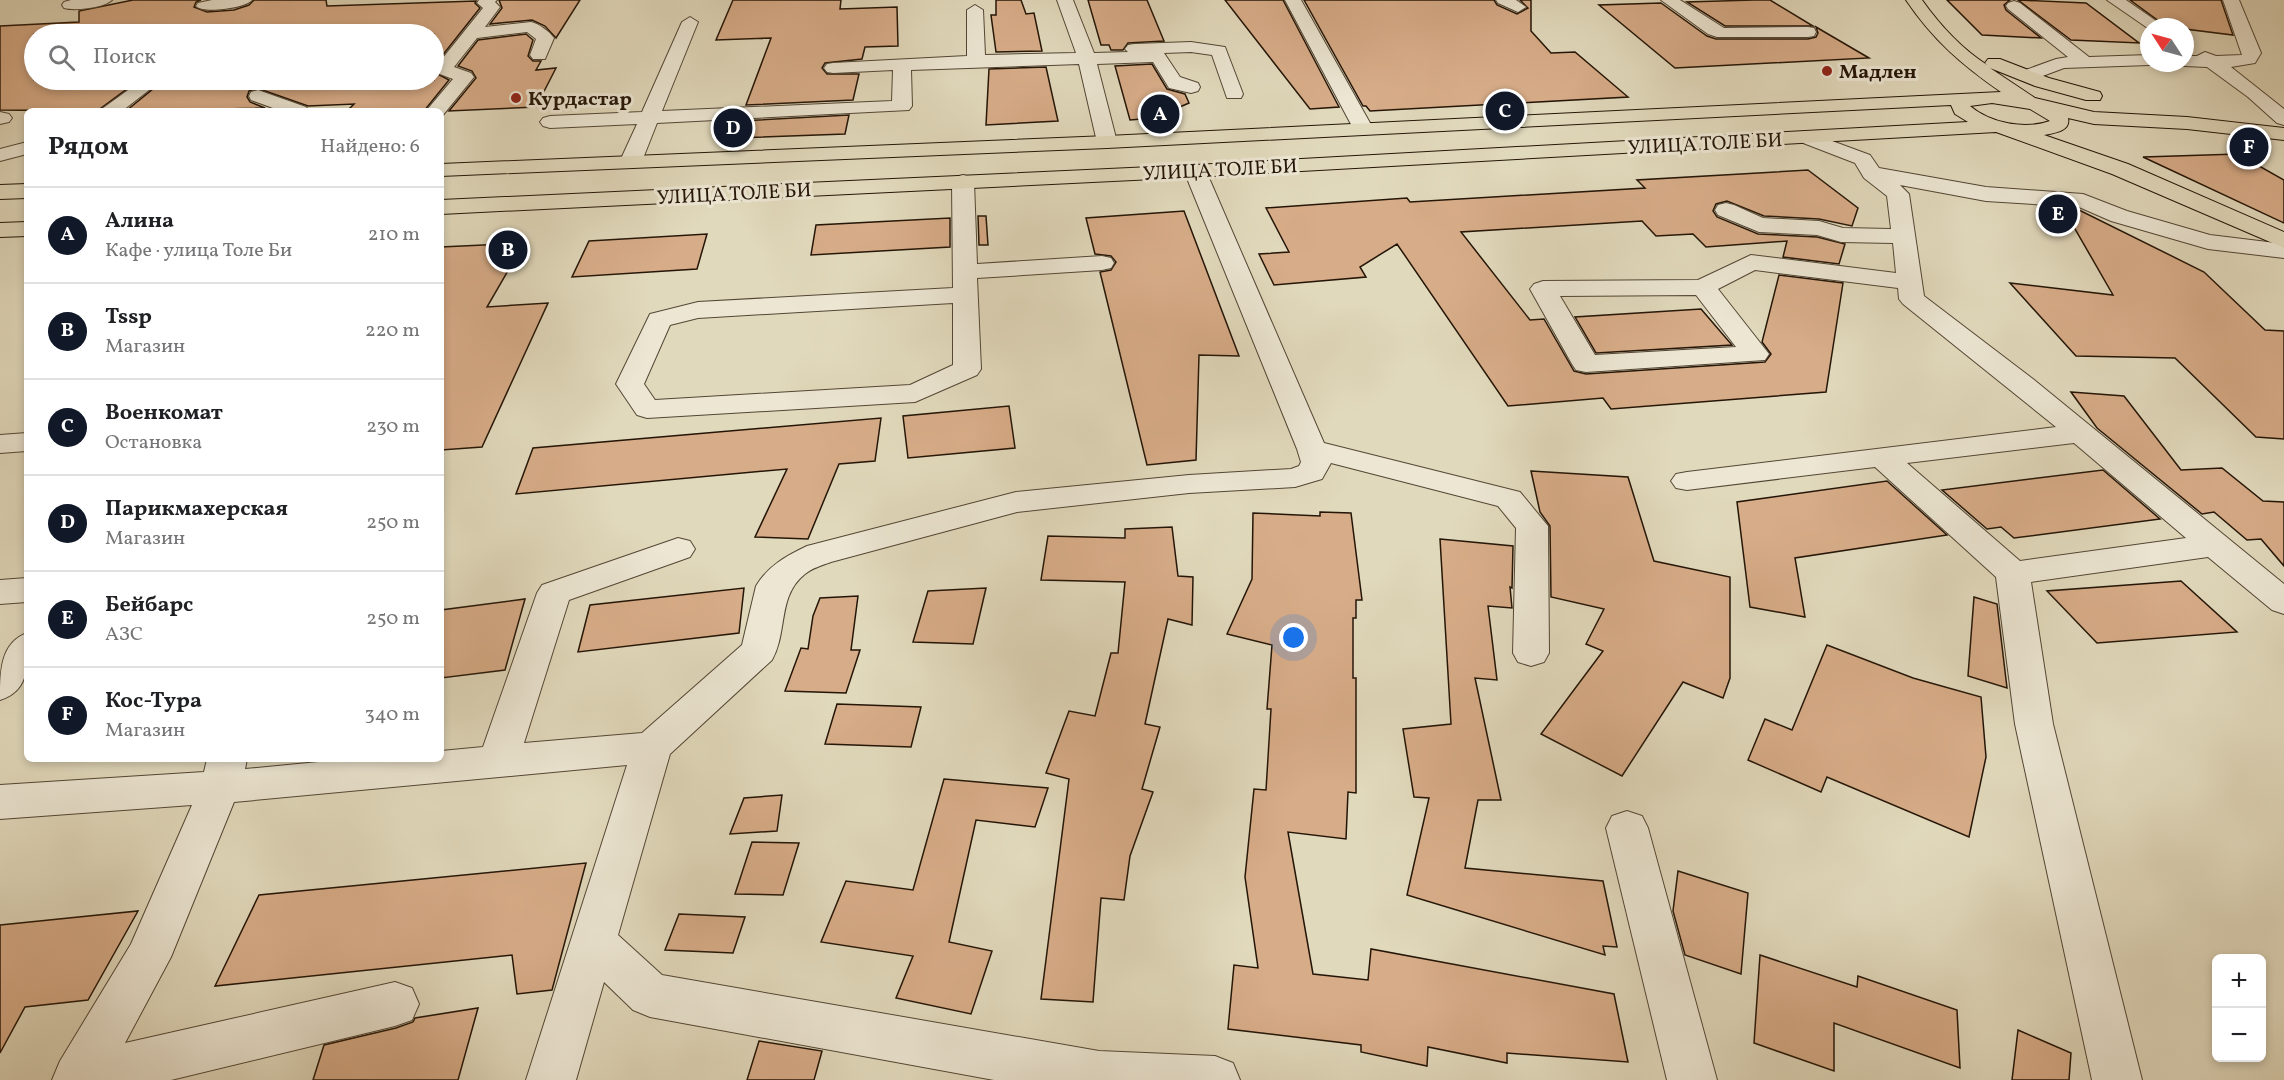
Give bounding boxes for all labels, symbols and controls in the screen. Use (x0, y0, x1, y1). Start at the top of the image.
north arrow (2140, 18, 2194, 72)
search box (24, 24, 444, 90)
icon: search (45, 41, 78, 74)
text: Поиск (93, 42, 156, 73)
place label: Мадлен (1839, 59, 1917, 87)
marker: Мадлен (1820, 64, 1834, 78)
place label: Курдастар (528, 86, 632, 114)
pin: C (1486, 88, 1524, 134)
marker: Курдастар (509, 91, 523, 105)
pin: A (1140, 92, 1180, 136)
pin: D (714, 106, 752, 150)
pin: F (2230, 124, 2268, 170)
street label: УЛИЦА ТОЛЕ БИ (1627, 127, 1783, 163)
text: Рядом (48, 129, 128, 165)
text: Найдено: 6 (320, 133, 420, 161)
street label: УЛИЦА ТОЛЕ БИ (1142, 153, 1298, 189)
street label: УЛИЦА ТОЛЕ БИ (656, 177, 812, 213)
pin: E (2038, 192, 2078, 236)
text: Алина (105, 206, 174, 237)
text: A (60, 221, 75, 249)
text: 210 m (368, 221, 420, 249)
pin: B (488, 228, 528, 272)
text: Кафе · улица Толе Би (105, 237, 292, 265)
text: Tssp (105, 302, 152, 333)
text: B (61, 317, 74, 345)
text: 220 m (365, 317, 420, 345)
text: Магазин (105, 333, 185, 361)
text: Военкомат (105, 398, 223, 429)
text: C (61, 413, 74, 441)
text: 230 m (366, 413, 420, 441)
text: Остановка (105, 429, 202, 457)
text: Парикмахерская (105, 494, 288, 525)
text: D (60, 509, 75, 537)
text: 250 m (366, 509, 420, 537)
text: Магазин (105, 525, 185, 553)
text: Бейбарс (105, 590, 193, 621)
text: E (61, 605, 74, 633)
text: 250 m (366, 605, 420, 633)
text: АЗС (105, 621, 143, 649)
your location (1279, 623, 1308, 652)
text: Кос-Тура (105, 686, 202, 717)
text: F (62, 701, 73, 729)
text: 340 m (364, 701, 420, 729)
text: Магазин (105, 717, 185, 745)
map controls (2212, 954, 2266, 1062)
button: + (2212, 954, 2266, 1008)
button: − (2212, 1008, 2266, 1062)

